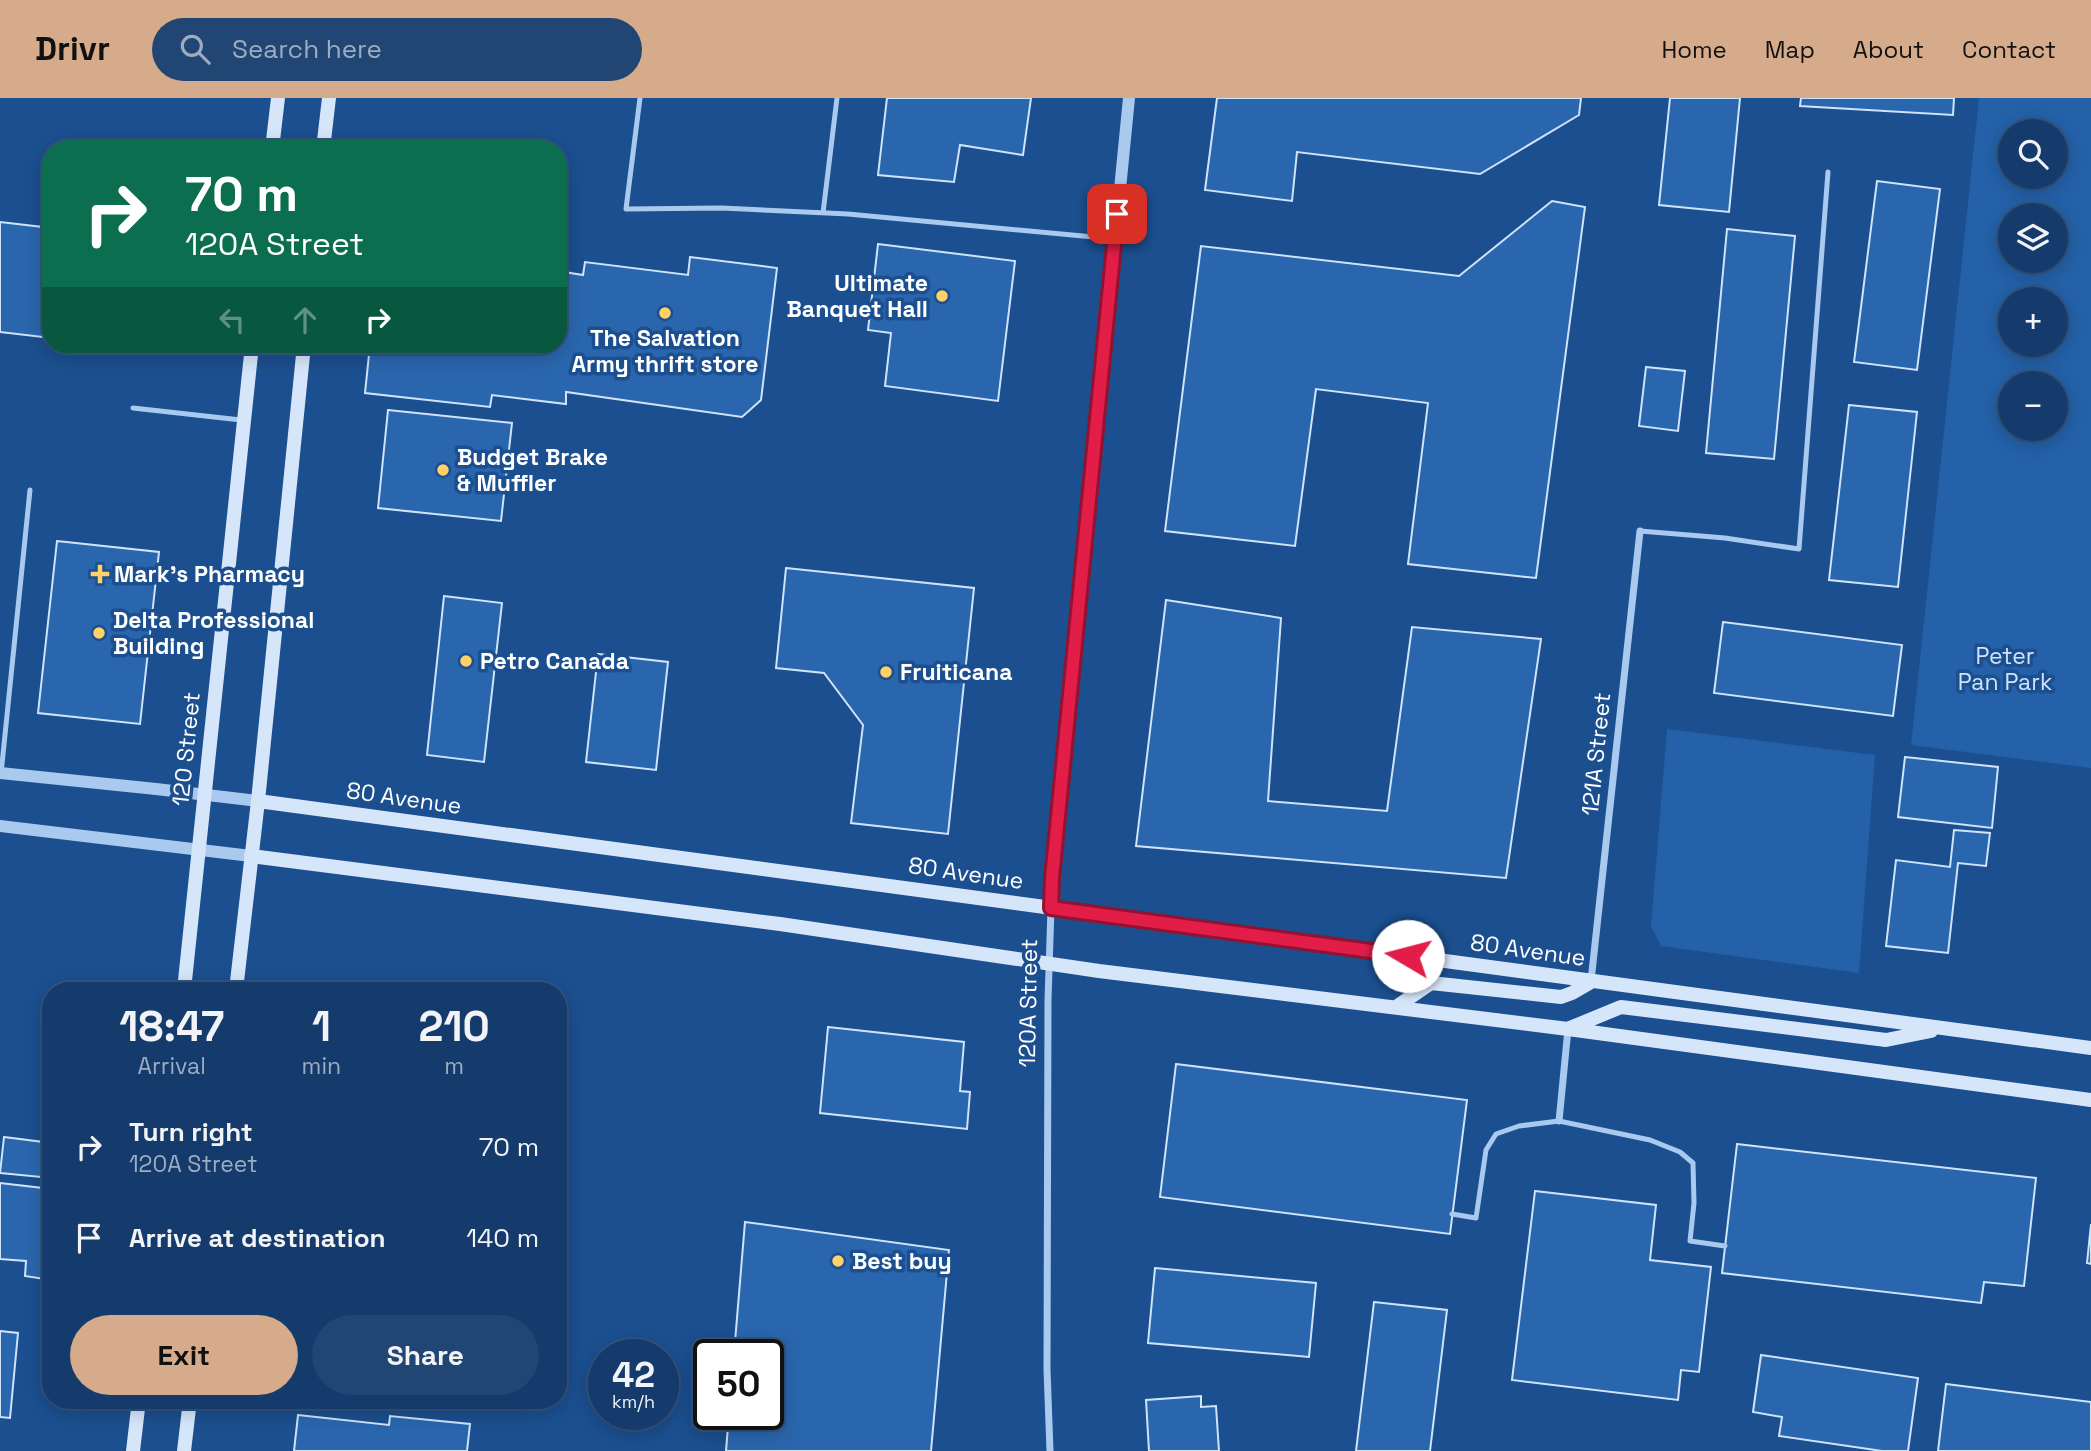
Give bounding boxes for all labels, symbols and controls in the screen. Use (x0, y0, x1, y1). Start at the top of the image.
search box (152, 18, 642, 81)
text: Drivr (35, 28, 110, 70)
icon: search (176, 30, 214, 68)
text: Search here (232, 32, 382, 66)
text: Home (1661, 34, 1727, 65)
text: Map (1765, 34, 1815, 65)
text: About (1853, 34, 1924, 65)
text: Contact (1962, 34, 2056, 65)
map controls (1998, 119, 2068, 441)
button: search (1998, 119, 2068, 189)
text: 70 m (185, 163, 298, 225)
icon: right (70, 168, 161, 259)
pin (1087, 184, 1147, 244)
icon: arrive (1098, 195, 1136, 233)
button: layers (1998, 203, 2068, 273)
text: 120A Street (185, 224, 364, 264)
place label: Ultimate Banquet Hall (787, 268, 928, 324)
button: + (1998, 287, 2068, 357)
marker: Ultimate Banquet Hall (934, 288, 950, 304)
icon: left (213, 301, 251, 339)
icon: ahead (286, 301, 324, 339)
icon: right (359, 301, 397, 339)
marker: The Salvation Army thrift store (657, 305, 673, 321)
place label: The Salvation Army thrift store (571, 323, 759, 379)
button: − (1998, 371, 2068, 441)
place label: Budget Brake & Muffler (457, 442, 608, 498)
marker: Budget Brake & Muffler (435, 462, 451, 478)
place label: Mark's Pharmacy (114, 559, 305, 589)
marker: Mark's Pharmacy (92, 566, 108, 582)
place label: Delta Professional Building (113, 605, 314, 661)
marker: Delta Professional Building (91, 625, 107, 641)
park label: Peter Pan Park (1958, 641, 2052, 697)
place label: Petro Canada (480, 646, 629, 676)
marker: Petro Canada (458, 653, 474, 669)
place label: Fruiticana (900, 657, 1013, 687)
marker: Fruiticana (878, 664, 894, 680)
street label: 120 Street (165, 691, 207, 807)
street label: 121A Street (1575, 691, 1617, 817)
street label: 80 Avenue (345, 775, 463, 821)
street label: 80 Avenue (907, 850, 1025, 896)
position arrow (1371, 919, 1445, 993)
street label: 80 Avenue (1469, 927, 1587, 973)
street label: 120A Street (1012, 938, 1044, 1068)
text: 18:47 (119, 1000, 224, 1053)
text: 1 (312, 1000, 331, 1053)
text: 210 (418, 1000, 490, 1053)
text: Arrival (138, 1051, 206, 1081)
text: min (302, 1051, 341, 1081)
text: m (444, 1051, 464, 1081)
text: Turn right (129, 1115, 253, 1149)
icon: right (70, 1128, 108, 1166)
text: 70 m (479, 1130, 539, 1164)
text: 120A Street (129, 1149, 258, 1179)
icon: arrive (70, 1219, 108, 1257)
text: Arrive at destination (129, 1221, 386, 1255)
text: 140 m (466, 1221, 539, 1255)
place label: Best buy (852, 1246, 952, 1276)
marker: Best buy (830, 1253, 846, 1269)
button: Exit (70, 1315, 298, 1395)
button: Share (312, 1315, 539, 1395)
speed limit sign: 50 (693, 1339, 784, 1430)
text: 42 (612, 1353, 655, 1397)
text: km/h (612, 1390, 655, 1413)

